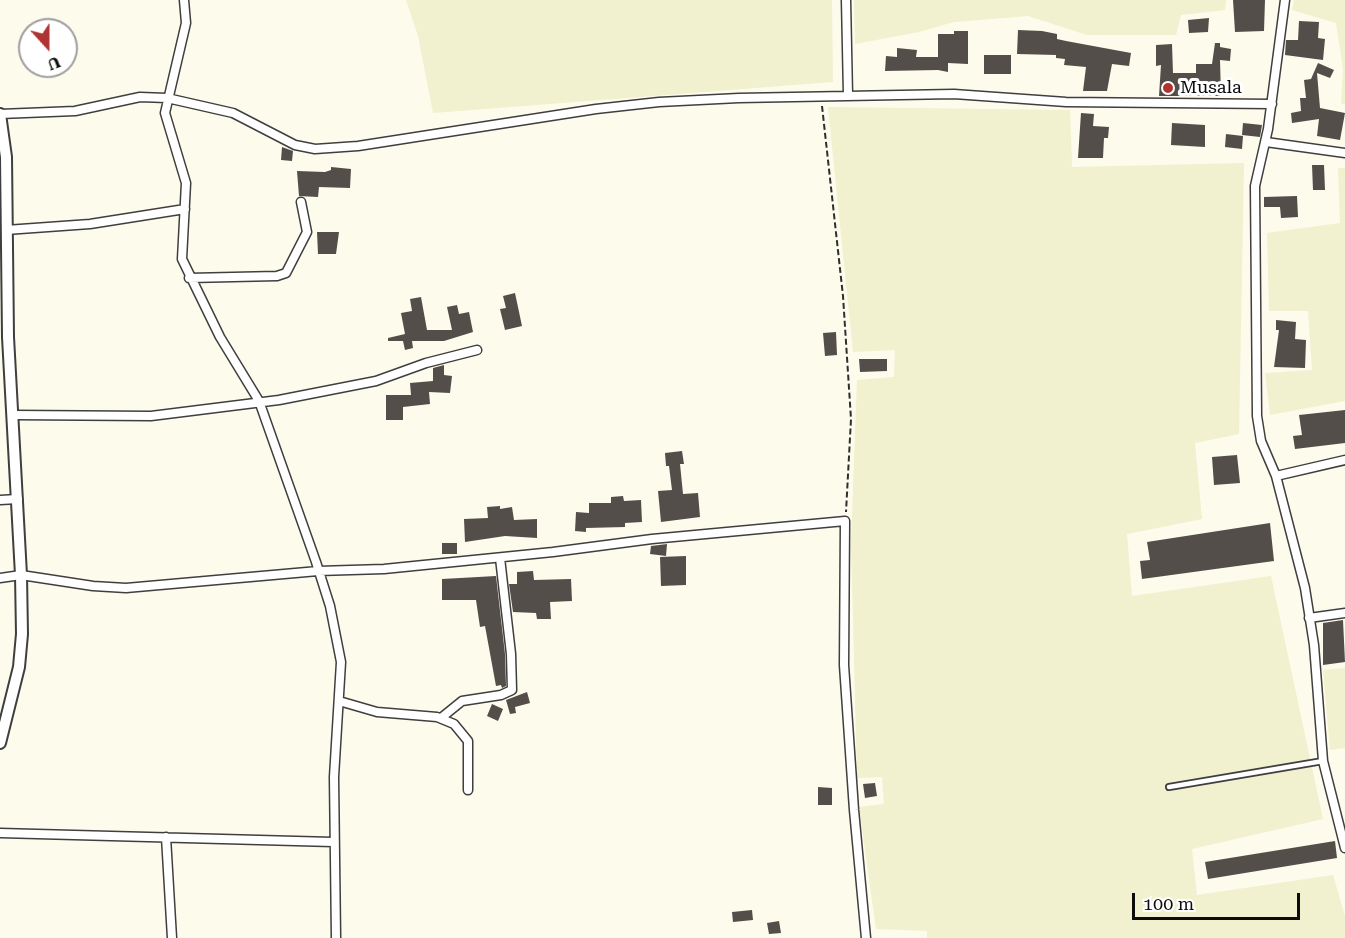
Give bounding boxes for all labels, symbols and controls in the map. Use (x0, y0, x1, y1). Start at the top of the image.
north arrow (18, 18, 78, 78)
text: U (45, 52, 63, 74)
place label: Musala (1180, 77, 1242, 99)
marker: Musala (1161, 81, 1175, 95)
scale bar (1135, 881, 1303, 919)
text: 100 m (1143, 893, 1194, 914)

